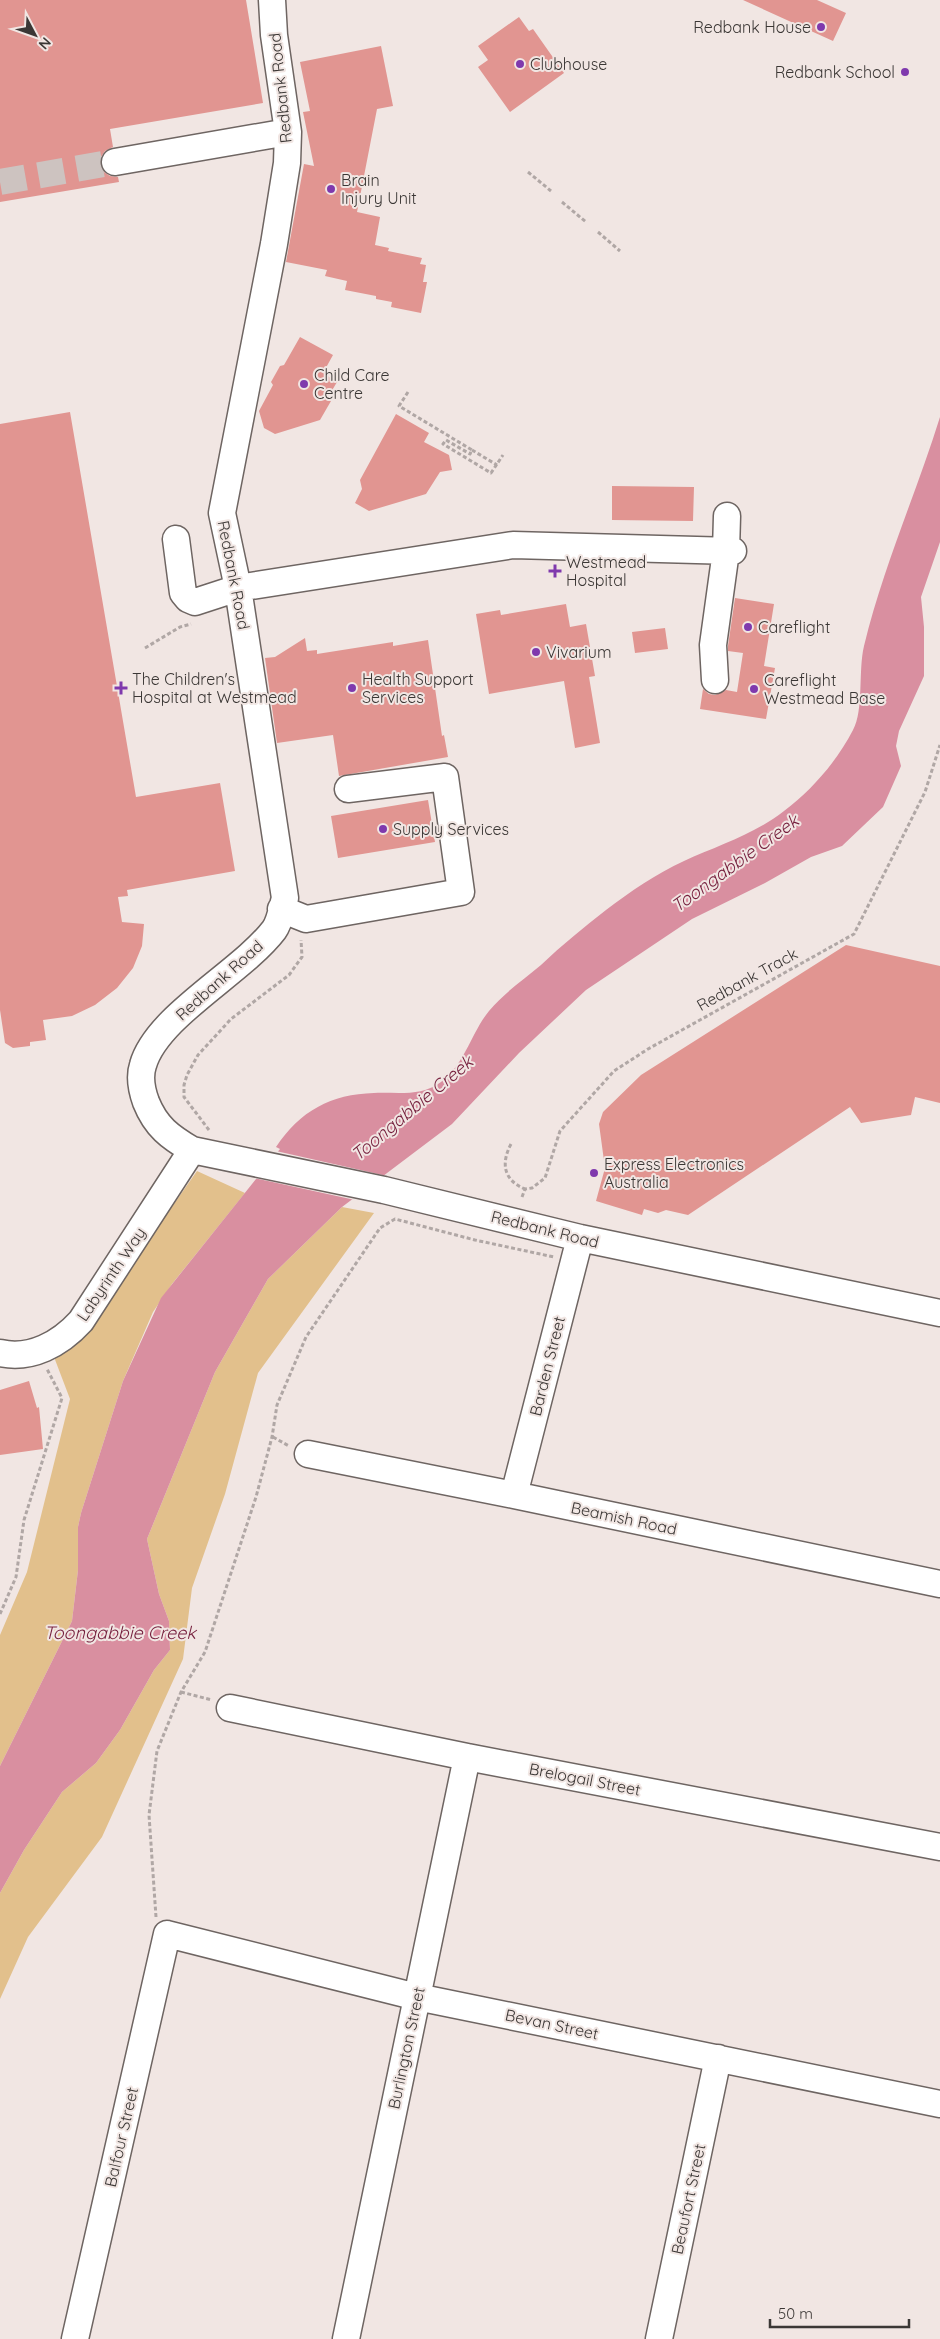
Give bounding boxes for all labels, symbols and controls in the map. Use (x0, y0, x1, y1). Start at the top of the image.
north arrow (10, 10, 60, 60)
place label: Redbank House (693, 17, 811, 37)
marker: Redbank House (815, 21, 827, 33)
street label: Redbank Road (264, 32, 296, 144)
text: N (35, 34, 55, 53)
place label: Clubhouse (530, 54, 607, 74)
marker: Clubhouse (514, 58, 526, 70)
place label: Redbank School (775, 62, 895, 82)
marker: Redbank School (899, 66, 911, 78)
place label: Brain Injury Unit (341, 170, 417, 208)
marker: Brain Injury Unit (325, 183, 337, 195)
place label: Child Care Centre (314, 365, 390, 403)
marker: Child Care Centre (298, 378, 310, 390)
street label: Redbank Road (214, 519, 254, 631)
place label: Westmead Hospital (566, 552, 646, 590)
marker: Westmead Hospital (548, 564, 562, 578)
place label: Careflight (758, 617, 830, 637)
marker: Careflight (742, 621, 754, 633)
place label: Vivarium (546, 642, 611, 662)
marker: Vivarium (530, 646, 542, 658)
place label: The Children's Hospital at Westmead (132, 669, 297, 707)
place label: Health Support Services (362, 669, 474, 707)
place label: Careflight Westmead Base (764, 670, 885, 708)
marker: The Children's Hospital at Westmead (114, 681, 128, 695)
marker: Health Support Services (346, 682, 358, 694)
marker: Careflight Westmead Base (748, 683, 760, 695)
water label: Toongabbie Creek (667, 808, 804, 917)
place label: Supply Services (393, 819, 509, 839)
marker: Supply Services (377, 823, 389, 835)
street label: Redbank Road (171, 936, 267, 1024)
street label: Redbank Track (693, 943, 801, 1015)
water label: Toongabbie Creek (346, 1049, 479, 1166)
place label: Express Electronics Australia (604, 1154, 744, 1192)
marker: Express Electronics Australia (588, 1167, 600, 1179)
street label: Redbank Road (489, 1206, 601, 1252)
street label: Labyrinth Way (72, 1223, 150, 1325)
street label: Barden Street (525, 1314, 569, 1418)
street label: Beamish Road (569, 1497, 679, 1539)
water label: Toongabbie Creek (44, 1621, 197, 1644)
street label: Brelogail Street (528, 1758, 642, 1800)
street label: Burlington Street (383, 1985, 429, 2111)
street label: Bevan Street (504, 2004, 600, 2044)
street label: Balfour Street (100, 2085, 142, 2189)
street label: Beaufort Street (667, 2142, 709, 2256)
scale bar (770, 2296, 909, 2328)
text: 50 m (778, 2304, 813, 2323)

